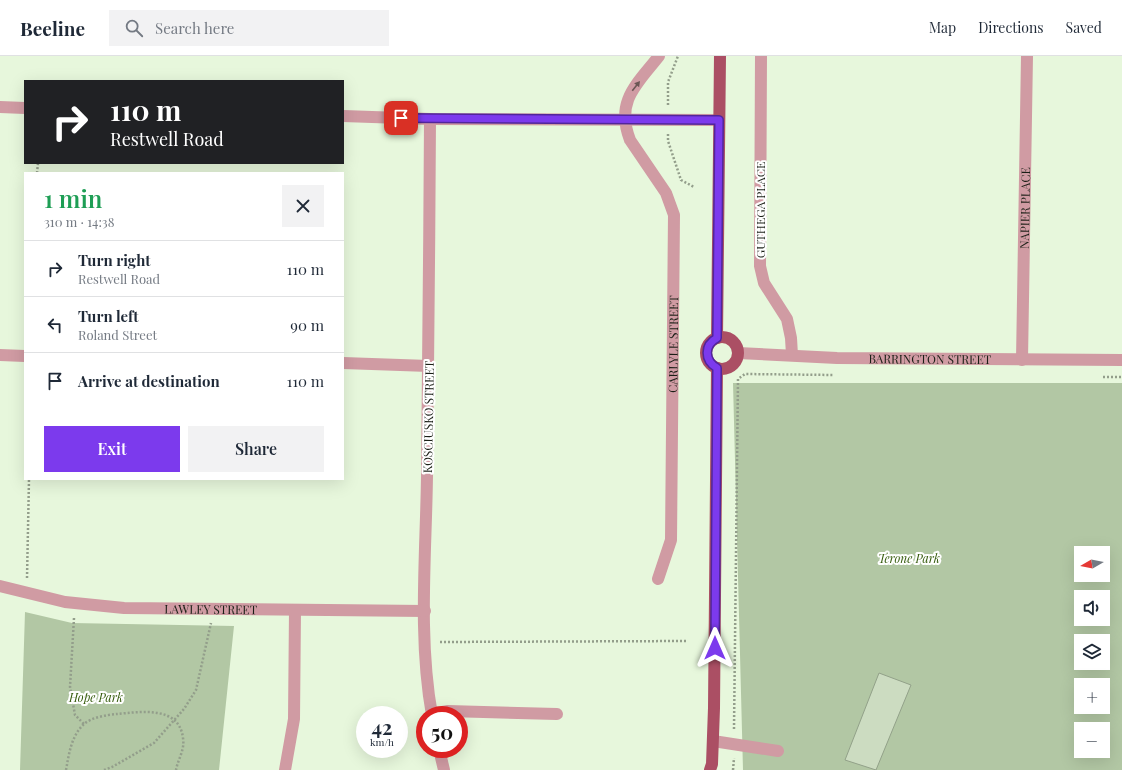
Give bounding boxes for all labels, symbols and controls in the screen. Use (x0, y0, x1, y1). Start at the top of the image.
search box (109, 10, 389, 46)
text: Beeline (20, 15, 85, 41)
icon: search (123, 17, 145, 39)
text: Search here (155, 18, 234, 38)
text: Map (929, 18, 956, 37)
text: Directions (978, 18, 1044, 37)
text: Saved (1066, 18, 1102, 37)
one-way arrow (632, 80, 641, 91)
text: 110 m (110, 91, 181, 128)
icon: right (44, 96, 96, 148)
pin (384, 101, 418, 135)
icon: arrive (390, 107, 412, 129)
text: Restwell Road (110, 127, 224, 151)
street label: GUTHEGA PLACE (752, 162, 768, 258)
street label: NAPIER PLACE (1016, 167, 1033, 249)
text: 1 min (44, 182, 102, 214)
button: close (282, 185, 324, 227)
text: 310 m · 14:38 (44, 213, 114, 230)
text: Turn right (78, 250, 151, 270)
icon: right (44, 258, 66, 280)
text: 110 m (287, 259, 324, 279)
text: Restwell Road (78, 270, 160, 287)
street label: CARLYLE STREET (664, 295, 681, 393)
text: Turn left (78, 306, 139, 326)
icon: left (44, 314, 66, 336)
text: 90 m (290, 315, 324, 335)
text: Roland Street (78, 326, 157, 343)
street label: BARRINGTON STREET (868, 350, 992, 367)
street label: KOSCIUSKO STREET (419, 360, 437, 473)
icon: arrive (44, 370, 66, 392)
text: Arrive at destination (78, 371, 220, 391)
text: 110 m (287, 371, 324, 391)
button: Exit (44, 426, 180, 472)
button: Share (188, 426, 324, 472)
north arrow (1074, 546, 1110, 582)
map controls (1074, 546, 1110, 758)
park label: Terone Park (878, 550, 940, 566)
button: sound (1074, 590, 1110, 626)
street label: LAWLEY STREET (164, 600, 258, 617)
position arrow (694, 627, 736, 669)
button: layers (1074, 634, 1110, 670)
button: + (1074, 678, 1110, 714)
park label: Hope Park (68, 689, 123, 705)
speed limit sign: 50 (416, 706, 468, 758)
text: 42 (371, 713, 393, 740)
button: − (1074, 722, 1110, 758)
text: km/h (370, 735, 394, 749)

